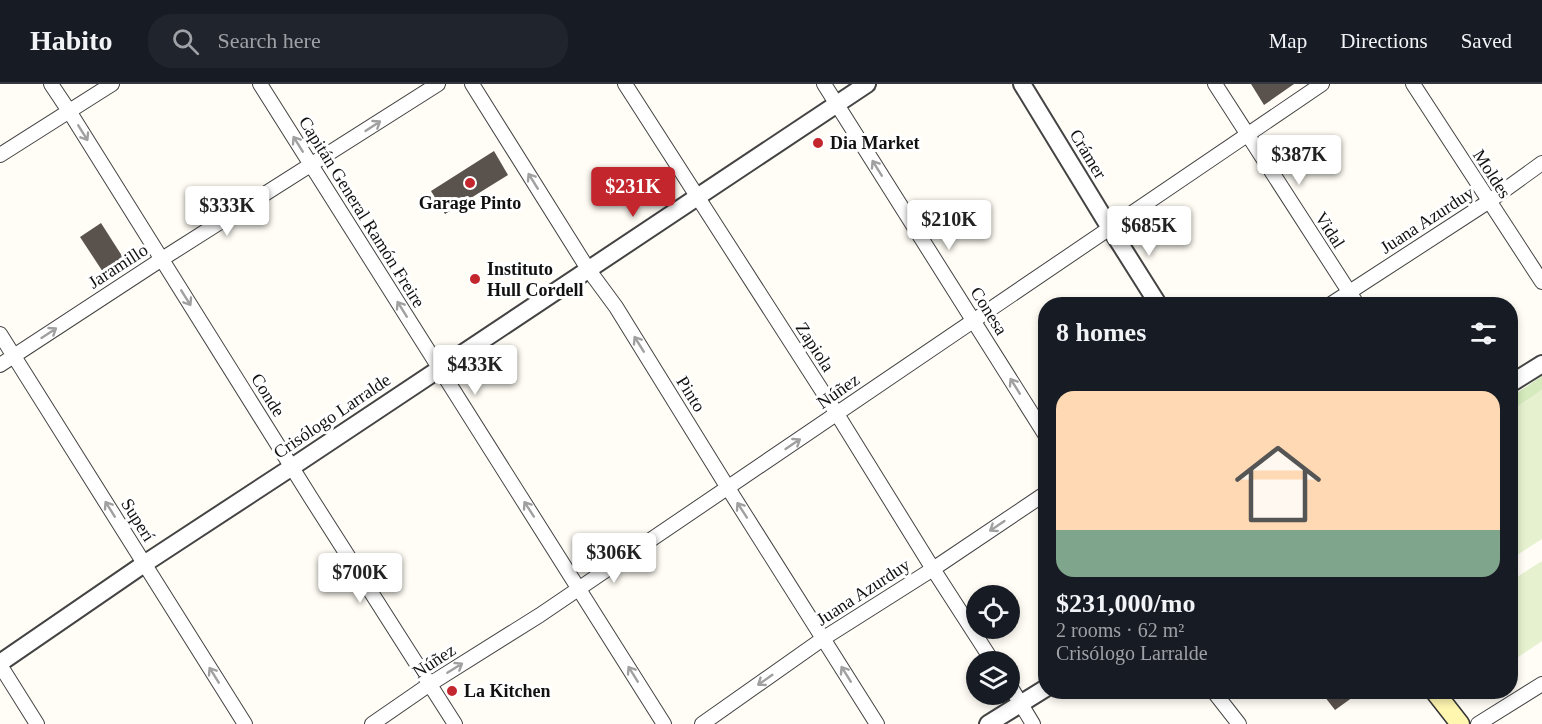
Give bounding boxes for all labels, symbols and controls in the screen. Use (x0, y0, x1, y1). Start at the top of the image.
search box (148, 14, 568, 68)
text: Habito (30, 25, 112, 56)
icon: search (169, 25, 202, 58)
text: Search here (217, 28, 321, 53)
text: Map (1269, 29, 1307, 53)
text: Directions (1340, 29, 1428, 53)
text: Saved (1461, 29, 1512, 53)
street label: Capitán General Ramón Freire (295, 113, 429, 311)
one-way arrow (364, 119, 381, 132)
one-way arrow (77, 124, 89, 141)
street label: Crámer (1066, 126, 1110, 182)
place label: Dia Market (830, 133, 919, 153)
pin: $387K (1257, 135, 1341, 186)
one-way arrow (292, 136, 304, 153)
marker: Dia Market (811, 136, 825, 150)
text: $387K (1271, 143, 1327, 165)
street label: Moldes (1469, 146, 1515, 202)
one-way arrow (871, 160, 883, 177)
pin: $231K (591, 167, 675, 218)
one-way arrow (527, 173, 539, 189)
text: $231K (605, 175, 661, 197)
marker: Garage Pinto (463, 176, 477, 190)
street label: Juana Azurduy (1376, 182, 1478, 258)
pin: $333K (185, 186, 269, 237)
place label: Garage Pinto (419, 193, 521, 213)
text: $333K (199, 194, 255, 216)
pin: $210K (907, 200, 991, 251)
pin: $685K (1107, 206, 1191, 257)
text: $210K (921, 208, 977, 230)
street label: Vidal (1311, 208, 1349, 252)
text: $685K (1121, 214, 1177, 236)
street label: Jaramillo (84, 239, 152, 293)
place label: Instituto Hull Cordell (487, 259, 584, 300)
marker: Instituto Hull Cordell (468, 272, 482, 286)
street label: Conesa (966, 283, 1012, 339)
one-way arrow (181, 289, 193, 306)
one-way arrow (395, 301, 407, 318)
icon: filters (1467, 317, 1500, 350)
street label: Zapiola (792, 318, 838, 376)
text: 8 homes (1056, 318, 1146, 347)
one-way arrow (40, 326, 57, 338)
one-way arrow (632, 336, 644, 353)
pin: $433K (433, 345, 517, 396)
text: $433K (447, 353, 503, 375)
street label: Núñez (813, 369, 863, 413)
street label: Conde (247, 370, 289, 420)
street label: Crisólogo Larralde (270, 370, 394, 462)
street label: Pinto (672, 373, 710, 415)
one-way arrow (1008, 378, 1020, 395)
icon: home (1224, 430, 1332, 538)
one-way arrow (784, 438, 800, 450)
street label: Superí (117, 495, 159, 545)
one-way arrow (522, 501, 534, 518)
one-way arrow (104, 502, 116, 518)
one-way arrow (735, 502, 747, 519)
one-way arrow (989, 520, 1006, 532)
pin: $306K (572, 533, 656, 584)
text: $306K (586, 541, 642, 563)
pin: $700K (318, 553, 402, 604)
street label: Juana Azurduy (812, 554, 914, 630)
text: $700K (332, 561, 388, 583)
map controls (966, 585, 1020, 705)
button: locate (966, 585, 1020, 639)
text: $231,000/mo (1056, 589, 1195, 618)
text: 2 rooms · 62 m² (1056, 619, 1184, 641)
street label: Núñez (409, 640, 459, 682)
text: Crisólogo Larralde (1056, 642, 1208, 664)
button: layers (966, 651, 1020, 705)
one-way arrow (446, 662, 463, 674)
one-way arrow (207, 666, 220, 683)
one-way arrow (626, 666, 638, 683)
one-way arrow (840, 666, 853, 683)
one-way arrow (757, 674, 773, 686)
place label: La Kitchen (464, 681, 551, 701)
marker: La Kitchen (445, 684, 459, 698)

